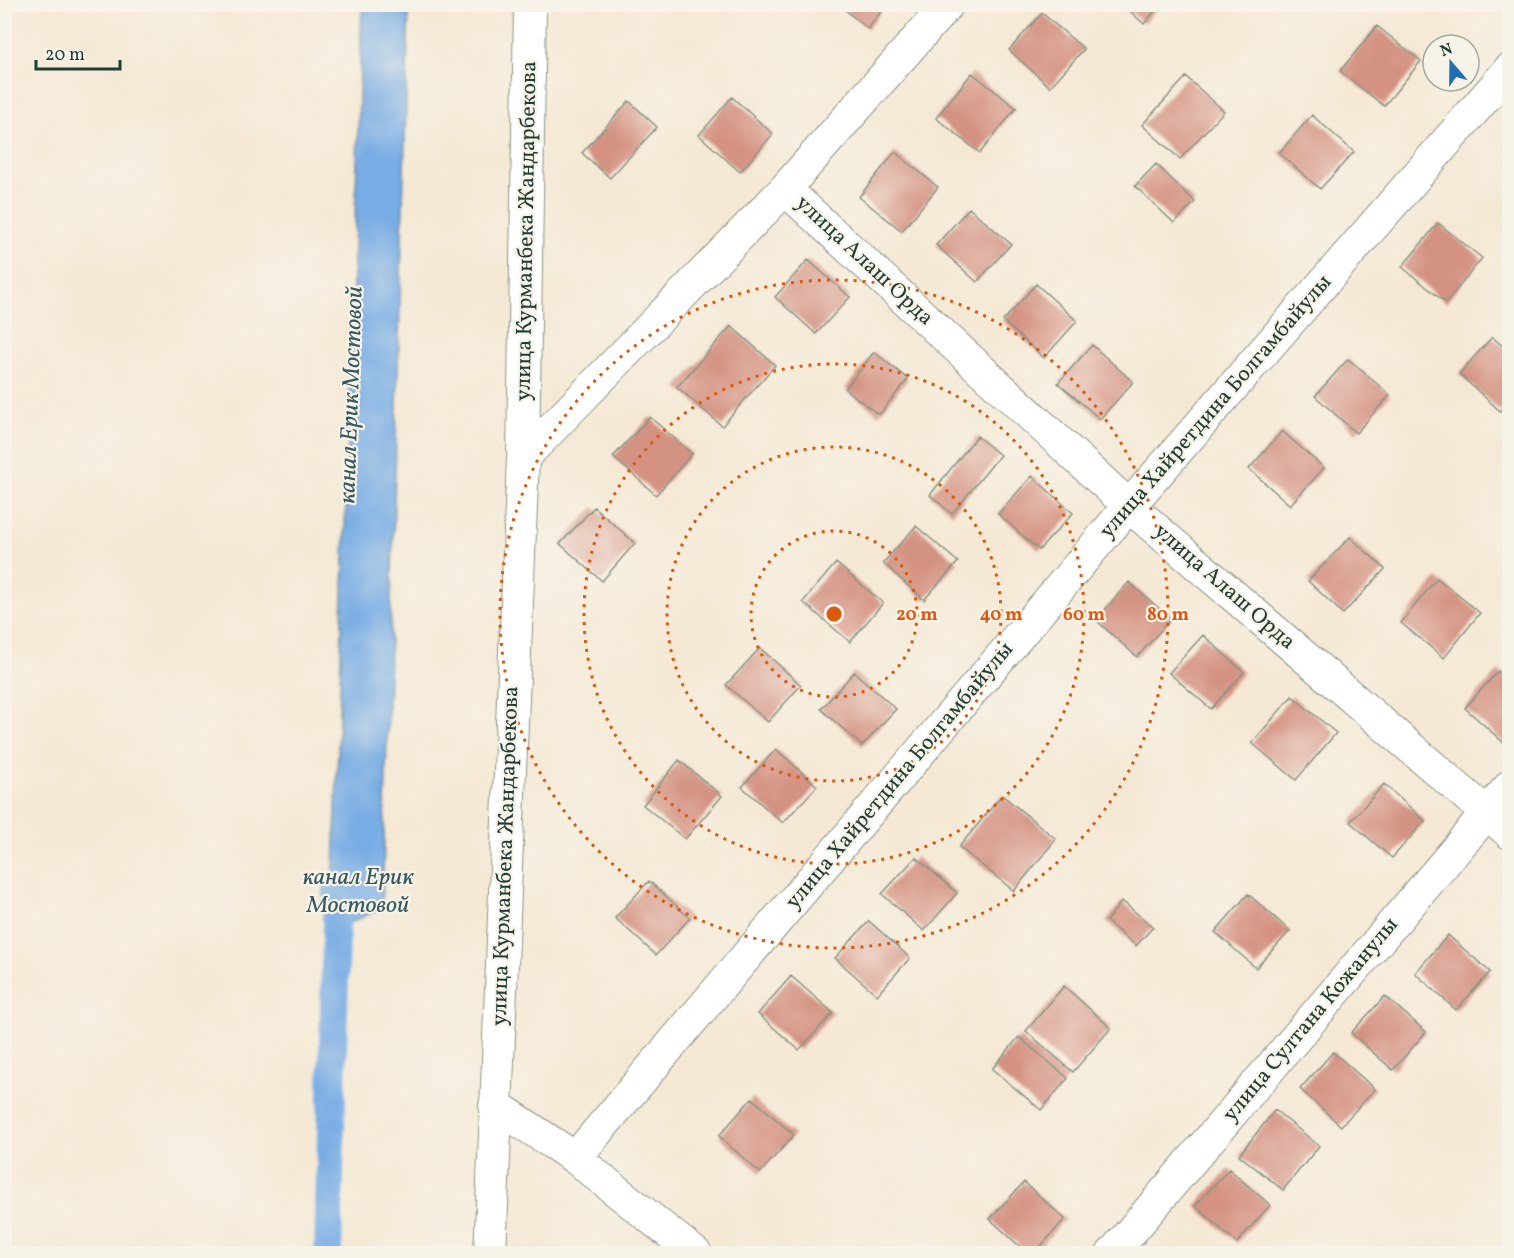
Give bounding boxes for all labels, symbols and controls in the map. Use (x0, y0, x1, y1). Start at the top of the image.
scale bar (36, 33, 120, 71)
north arrow (1421, 33, 1481, 93)
text: N (1437, 38, 1456, 63)
text: 20 m (45, 43, 85, 68)
street label: улица Курманбека Жандарбекова (509, 61, 545, 401)
street label: улица Алаш Орда (788, 189, 940, 333)
street label: улица Хайретдина Болгамбайулы (1093, 268, 1339, 546)
water label: канал Ерик Мостовой (331, 286, 373, 504)
street label: улица Алаш Орда (1146, 517, 1302, 657)
text: 20 m (896, 603, 938, 628)
text: 40 m (980, 603, 1022, 628)
text: 60 m (1063, 603, 1105, 628)
text: 80 m (1147, 603, 1189, 628)
centre of rings (824, 604, 844, 624)
street label: улица Хайретдина Болгамбайулы (779, 636, 1021, 916)
street label: улица Курманбека Жандарбекова (485, 685, 527, 1027)
water label: канал Ерик Мостовой (302, 861, 414, 923)
street label: улица Султана Кожанулы (1216, 911, 1406, 1129)

